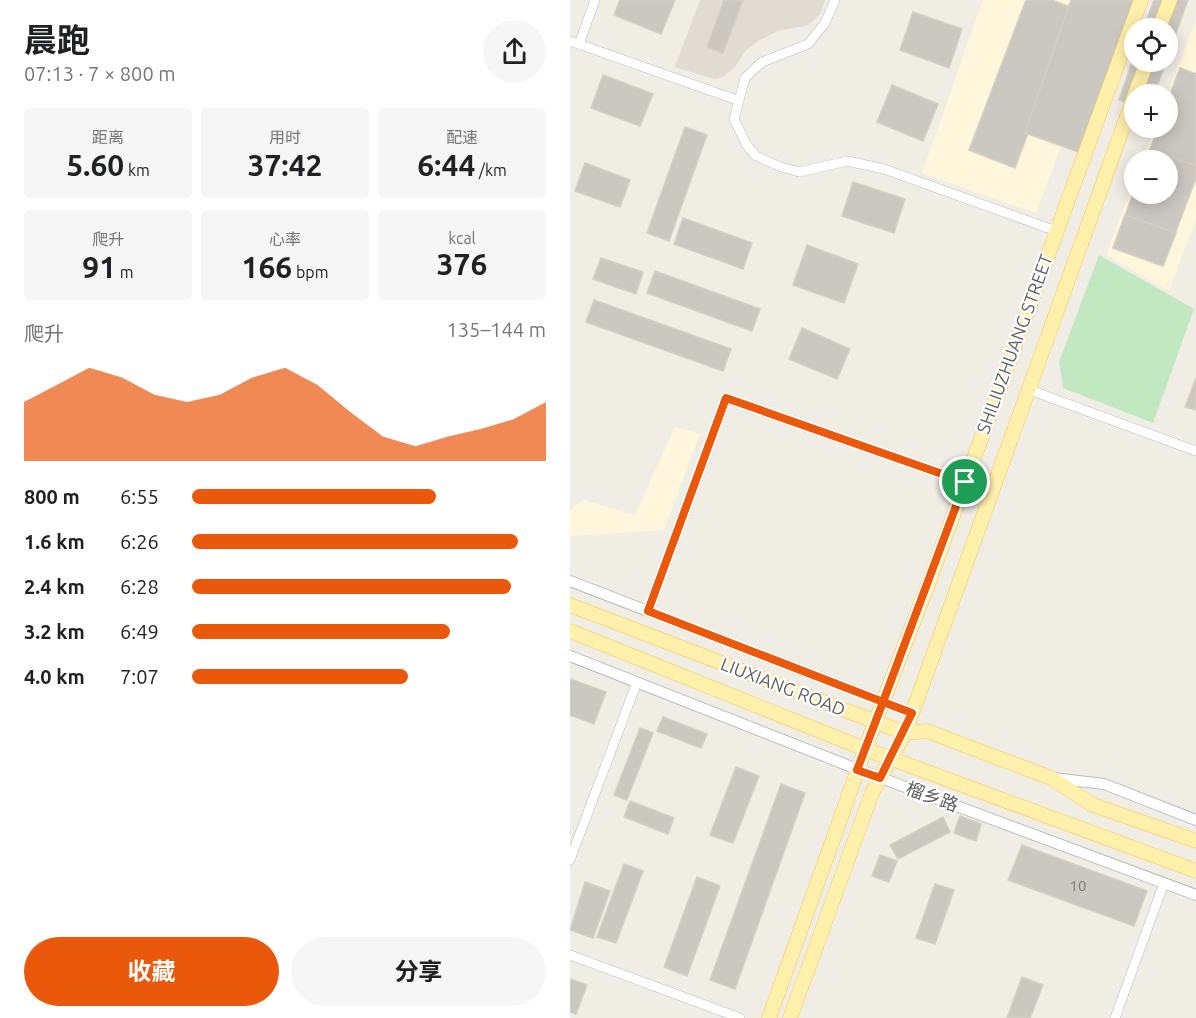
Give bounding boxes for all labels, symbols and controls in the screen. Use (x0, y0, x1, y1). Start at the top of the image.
map controls (1124, 18, 1178, 204)
button: locate (1124, 18, 1178, 72)
button: share (483, 20, 546, 83)
text: 晨跑 (24, 21, 90, 58)
text: 07:13 · 7 × 800 m (24, 62, 176, 85)
button: + (1124, 84, 1178, 138)
text: 距离 (92, 128, 124, 146)
text: 用时 (269, 128, 301, 146)
text: 配速 (446, 128, 478, 146)
text: 5.60 (66, 148, 124, 182)
text: 37:42 (247, 148, 323, 182)
text: 6:44 (417, 148, 475, 182)
button: − (1124, 150, 1178, 204)
text: km (124, 161, 150, 179)
text: /km (475, 161, 507, 179)
text: kcal (448, 229, 476, 247)
text: 爬升 (92, 230, 124, 248)
text: 心率 (269, 230, 301, 248)
text: 376 (437, 247, 487, 281)
text: 91 (82, 250, 116, 284)
text: 166 (242, 250, 292, 284)
street label: SHILIUZHUANG STREET (972, 251, 1056, 436)
text: m (116, 263, 134, 281)
text: bpm (292, 263, 328, 281)
text: 135–144 m (447, 318, 546, 341)
text: 爬升 (24, 322, 64, 345)
pin (939, 456, 990, 507)
icon: arrive (948, 465, 981, 498)
text: 800 m (24, 485, 80, 508)
text: 6:55 (120, 485, 159, 508)
text: 1.6 km (24, 530, 85, 553)
text: 6:26 (120, 530, 159, 553)
text: 2.4 km (24, 575, 85, 598)
text: 6:28 (120, 575, 159, 598)
text: 3.2 km (24, 620, 85, 643)
text: 6:49 (120, 620, 159, 643)
street label: LIUXIANG ROAD (718, 653, 848, 719)
text: 4.0 km (24, 665, 85, 688)
text: 7:07 (120, 665, 159, 688)
street label: 榴乡路 (904, 777, 961, 815)
house number: 10 (1070, 877, 1086, 894)
button: 收藏 (24, 937, 279, 1006)
button: 分享 (291, 937, 546, 1006)

